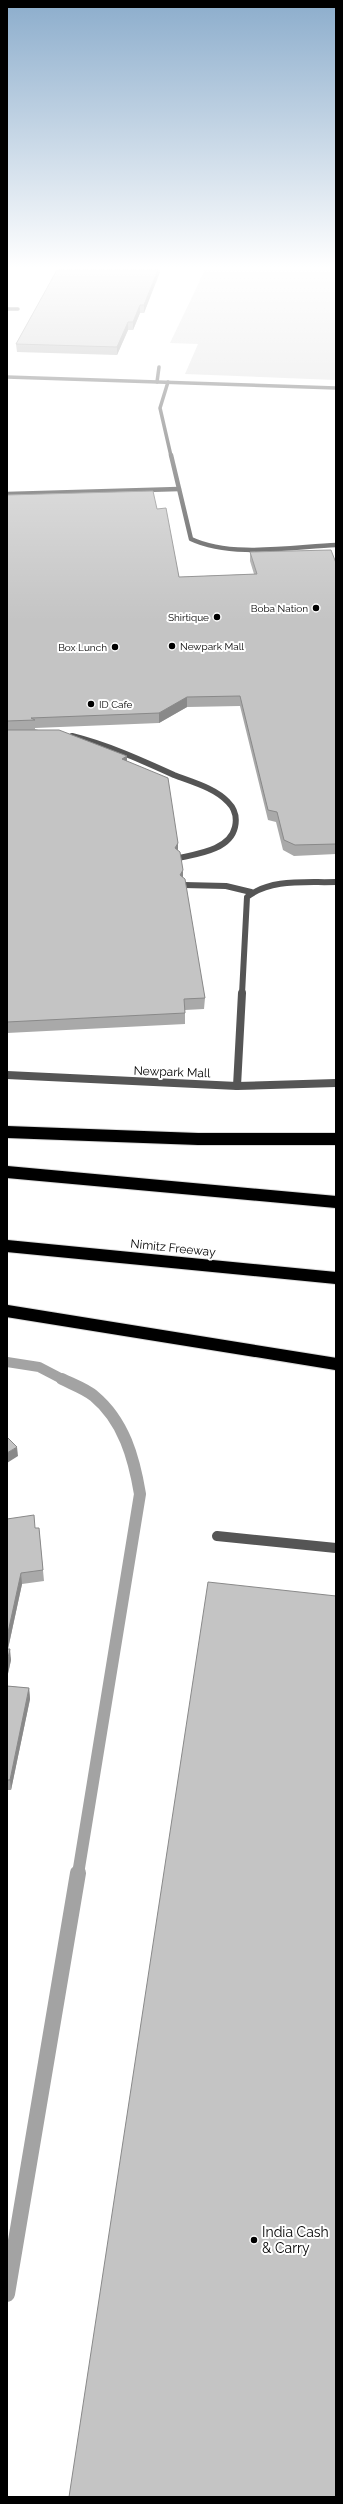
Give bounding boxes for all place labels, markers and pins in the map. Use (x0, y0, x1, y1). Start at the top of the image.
place label: Boba Nation (251, 603, 308, 614)
marker: Boba Nation (311, 603, 321, 613)
place label: Shirtique (168, 612, 209, 623)
marker: Shirtique (212, 612, 222, 622)
marker: Newpark Mall (167, 641, 177, 651)
place label: Newpark Mall (180, 641, 244, 652)
place label: Box Lunch (58, 642, 107, 653)
marker: Box Lunch (110, 642, 120, 652)
marker: ID Cafe (86, 699, 96, 709)
place label: ID Cafe (99, 699, 133, 710)
place label: India Cash & Carry (262, 2224, 329, 2256)
marker: India Cash & Carry (249, 2235, 259, 2245)

